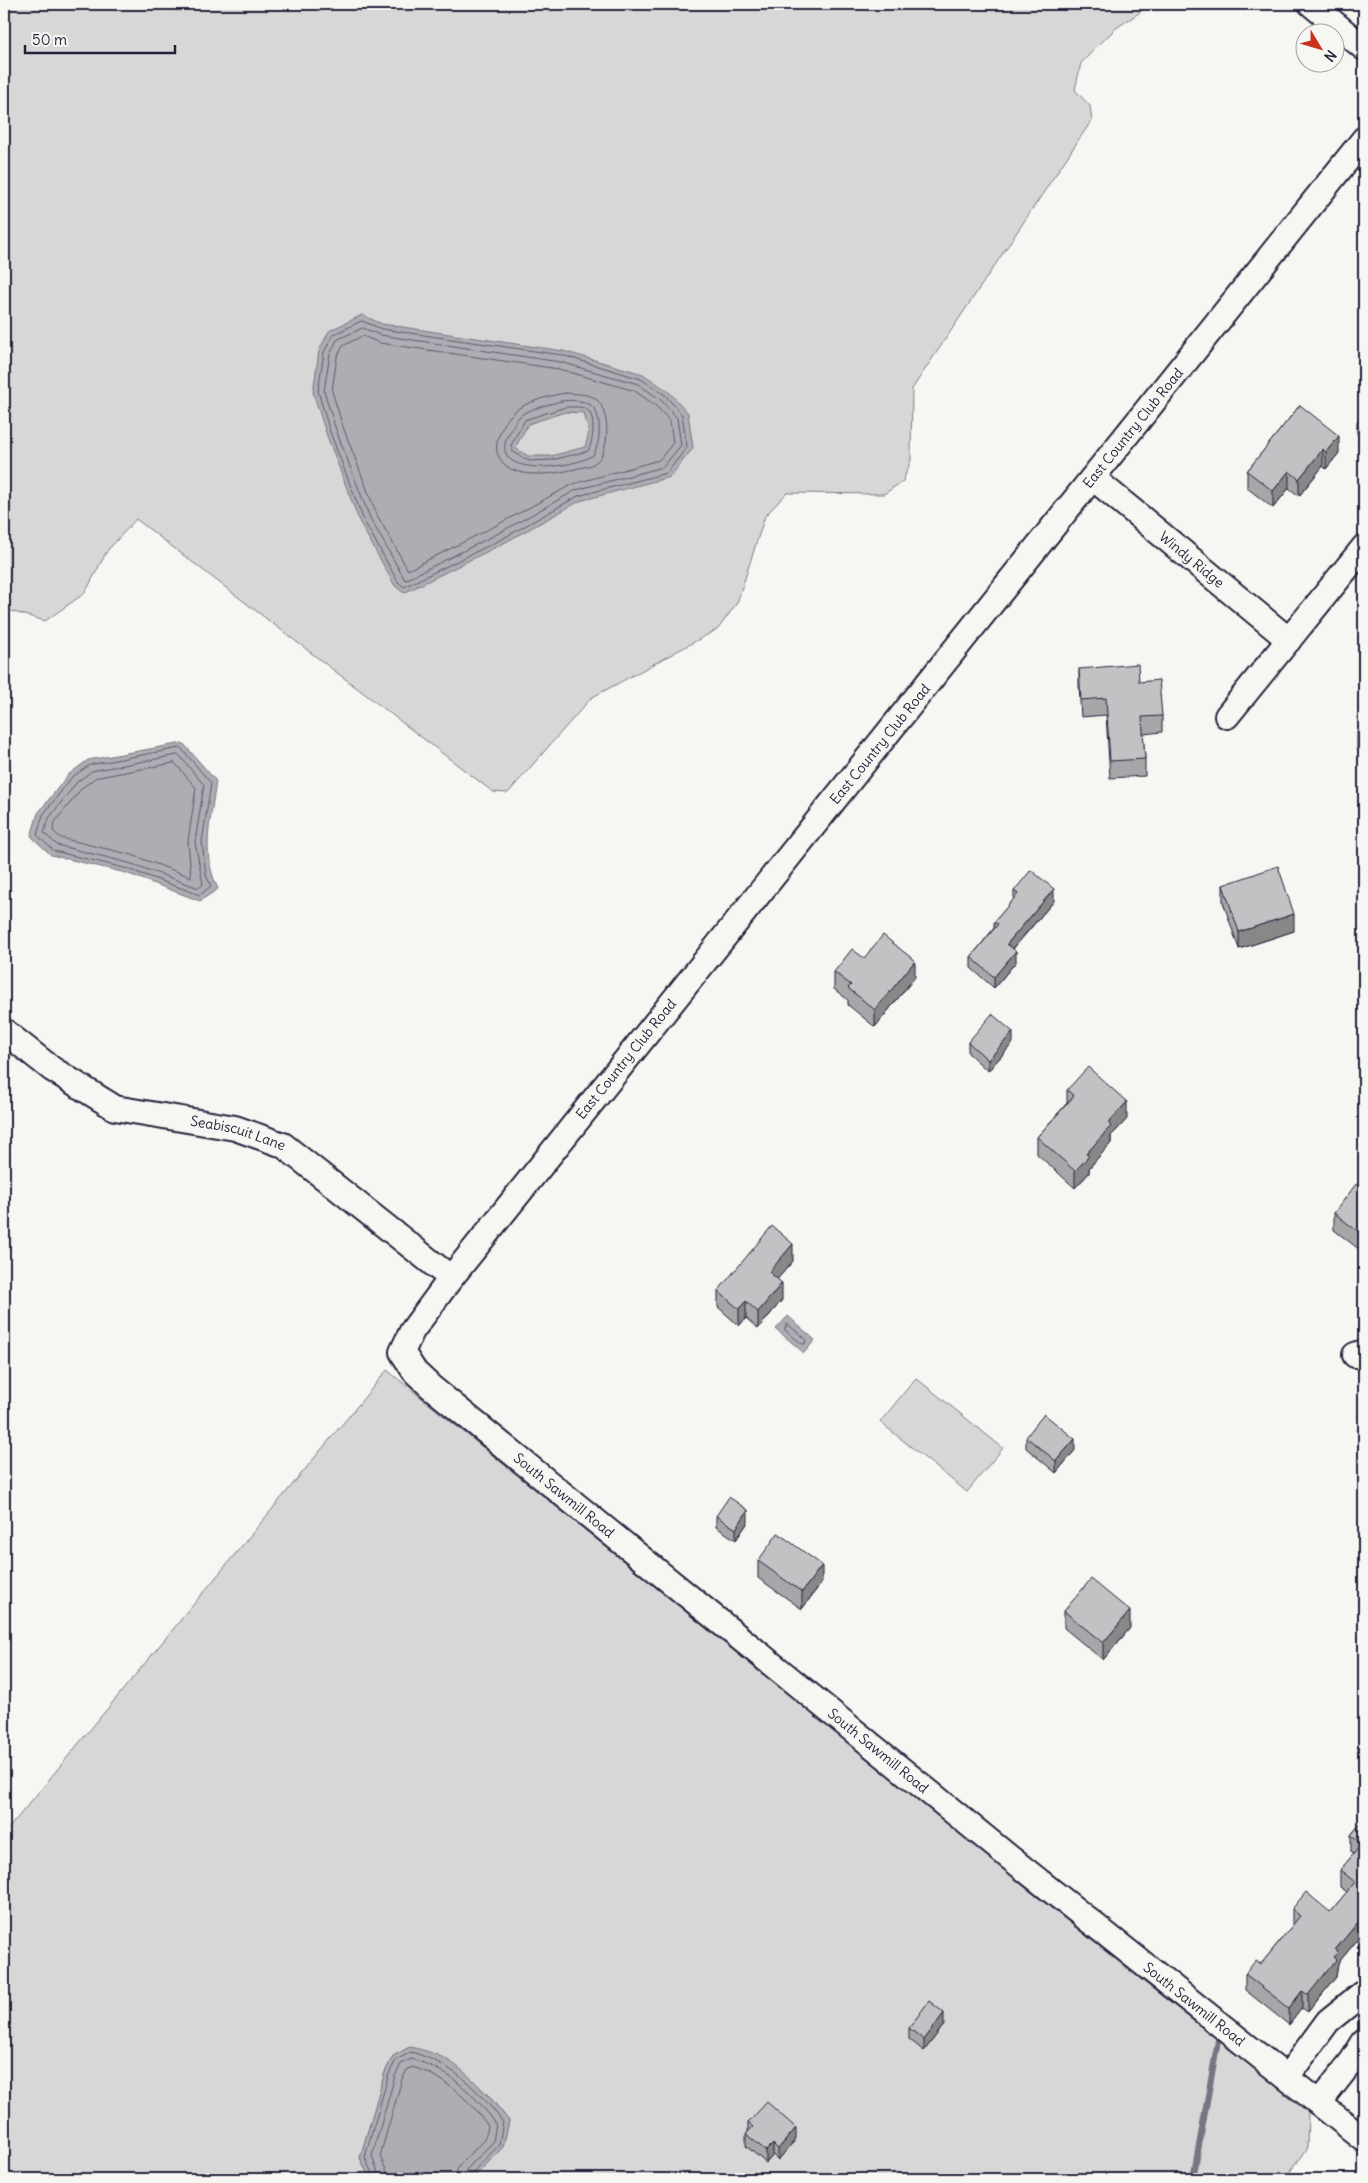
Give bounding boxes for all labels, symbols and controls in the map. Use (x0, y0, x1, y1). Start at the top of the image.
scale bar (25, 22, 175, 54)
north arrow (1296, 22, 1346, 72)
text: 50 m (32, 30, 67, 49)
text: N (1320, 47, 1340, 65)
street label: East Country Club Road (1079, 364, 1187, 492)
street label: Windy Ridge (1155, 527, 1228, 592)
street label: East Country Club Road (826, 680, 934, 808)
street label: East Country Club Road (572, 995, 680, 1123)
street label: Seabiscuit Lane (189, 1112, 288, 1154)
street label: South Sawmill Road (510, 1449, 618, 1541)
street label: South Sawmill Road (824, 1704, 932, 1797)
street label: South Sawmill Road (1140, 1958, 1249, 2050)

